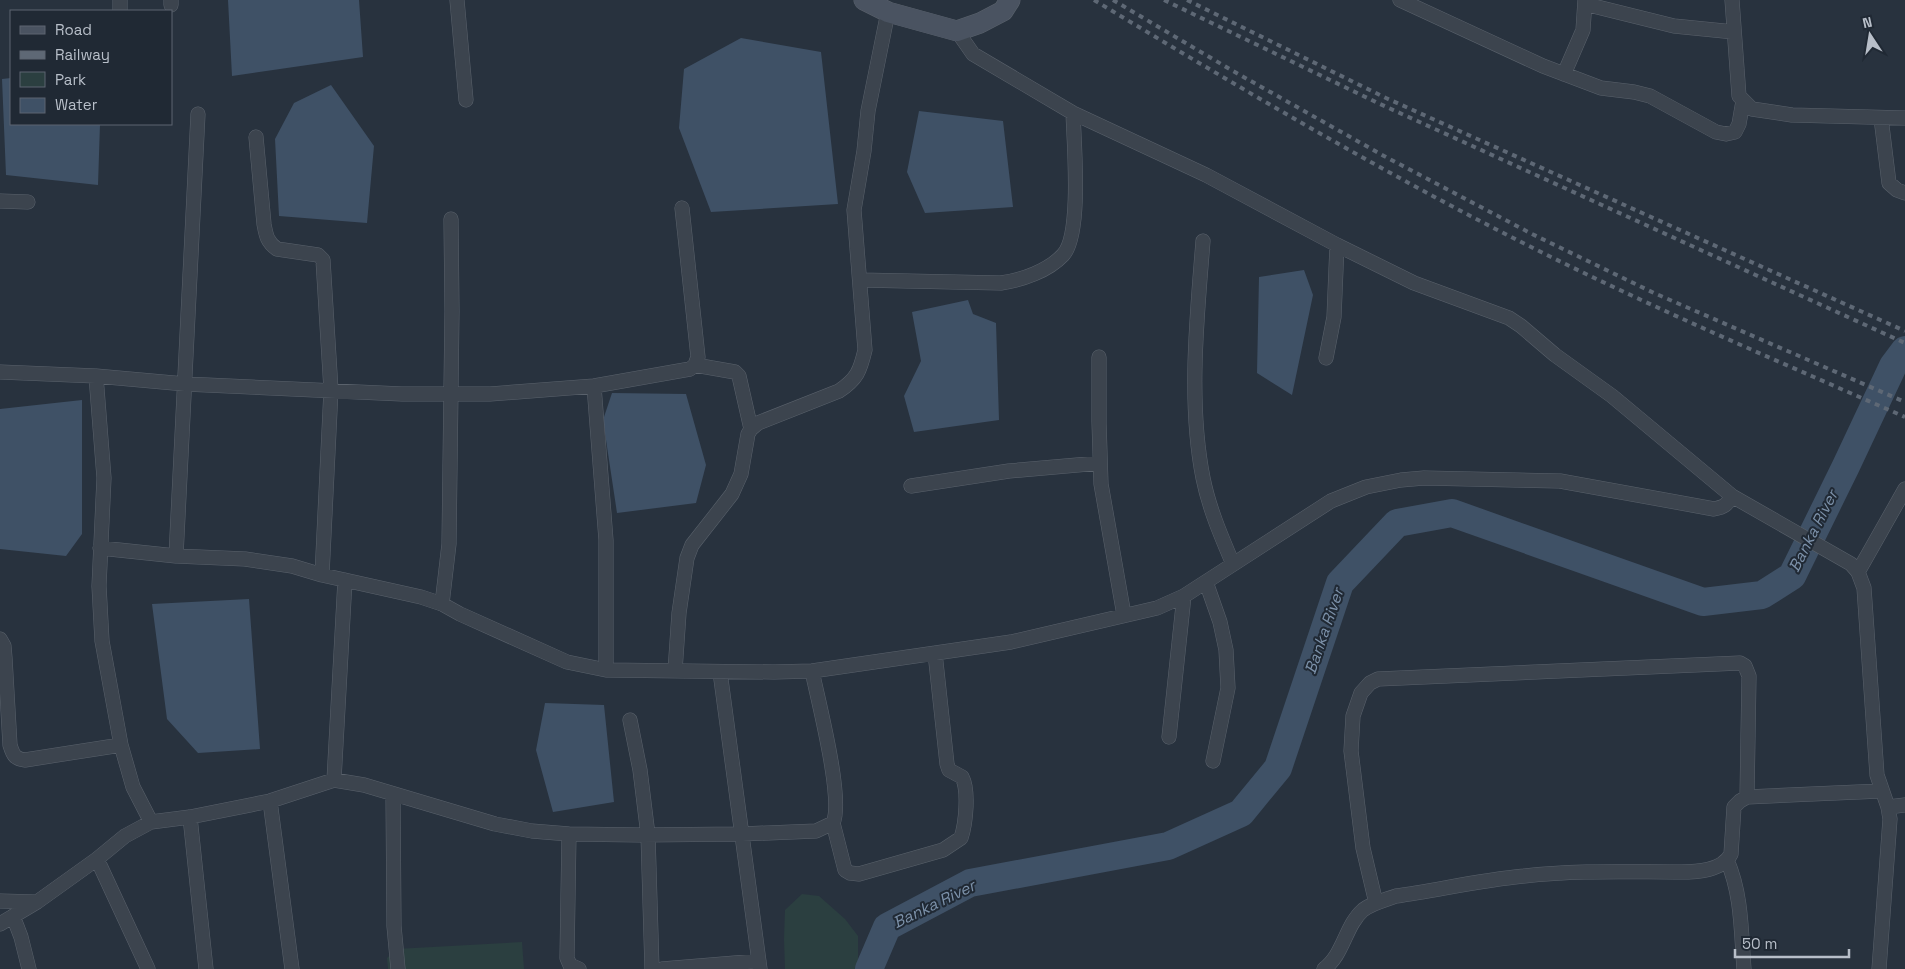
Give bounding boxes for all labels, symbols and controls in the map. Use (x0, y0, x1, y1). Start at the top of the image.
legend (10, 10, 172, 125)
north arrow (1845, 10, 1895, 60)
text: N (1861, 13, 1874, 32)
text: Road (55, 20, 92, 39)
text: Railway (55, 45, 110, 64)
text: Park (55, 70, 86, 89)
text: Water (55, 95, 98, 114)
water label: Banka River (1783, 485, 1843, 575)
water label: Banka River (1300, 584, 1349, 677)
water label: Banka River (889, 874, 980, 933)
scale bar (1735, 926, 1849, 958)
text: 50 m (1742, 934, 1777, 953)

